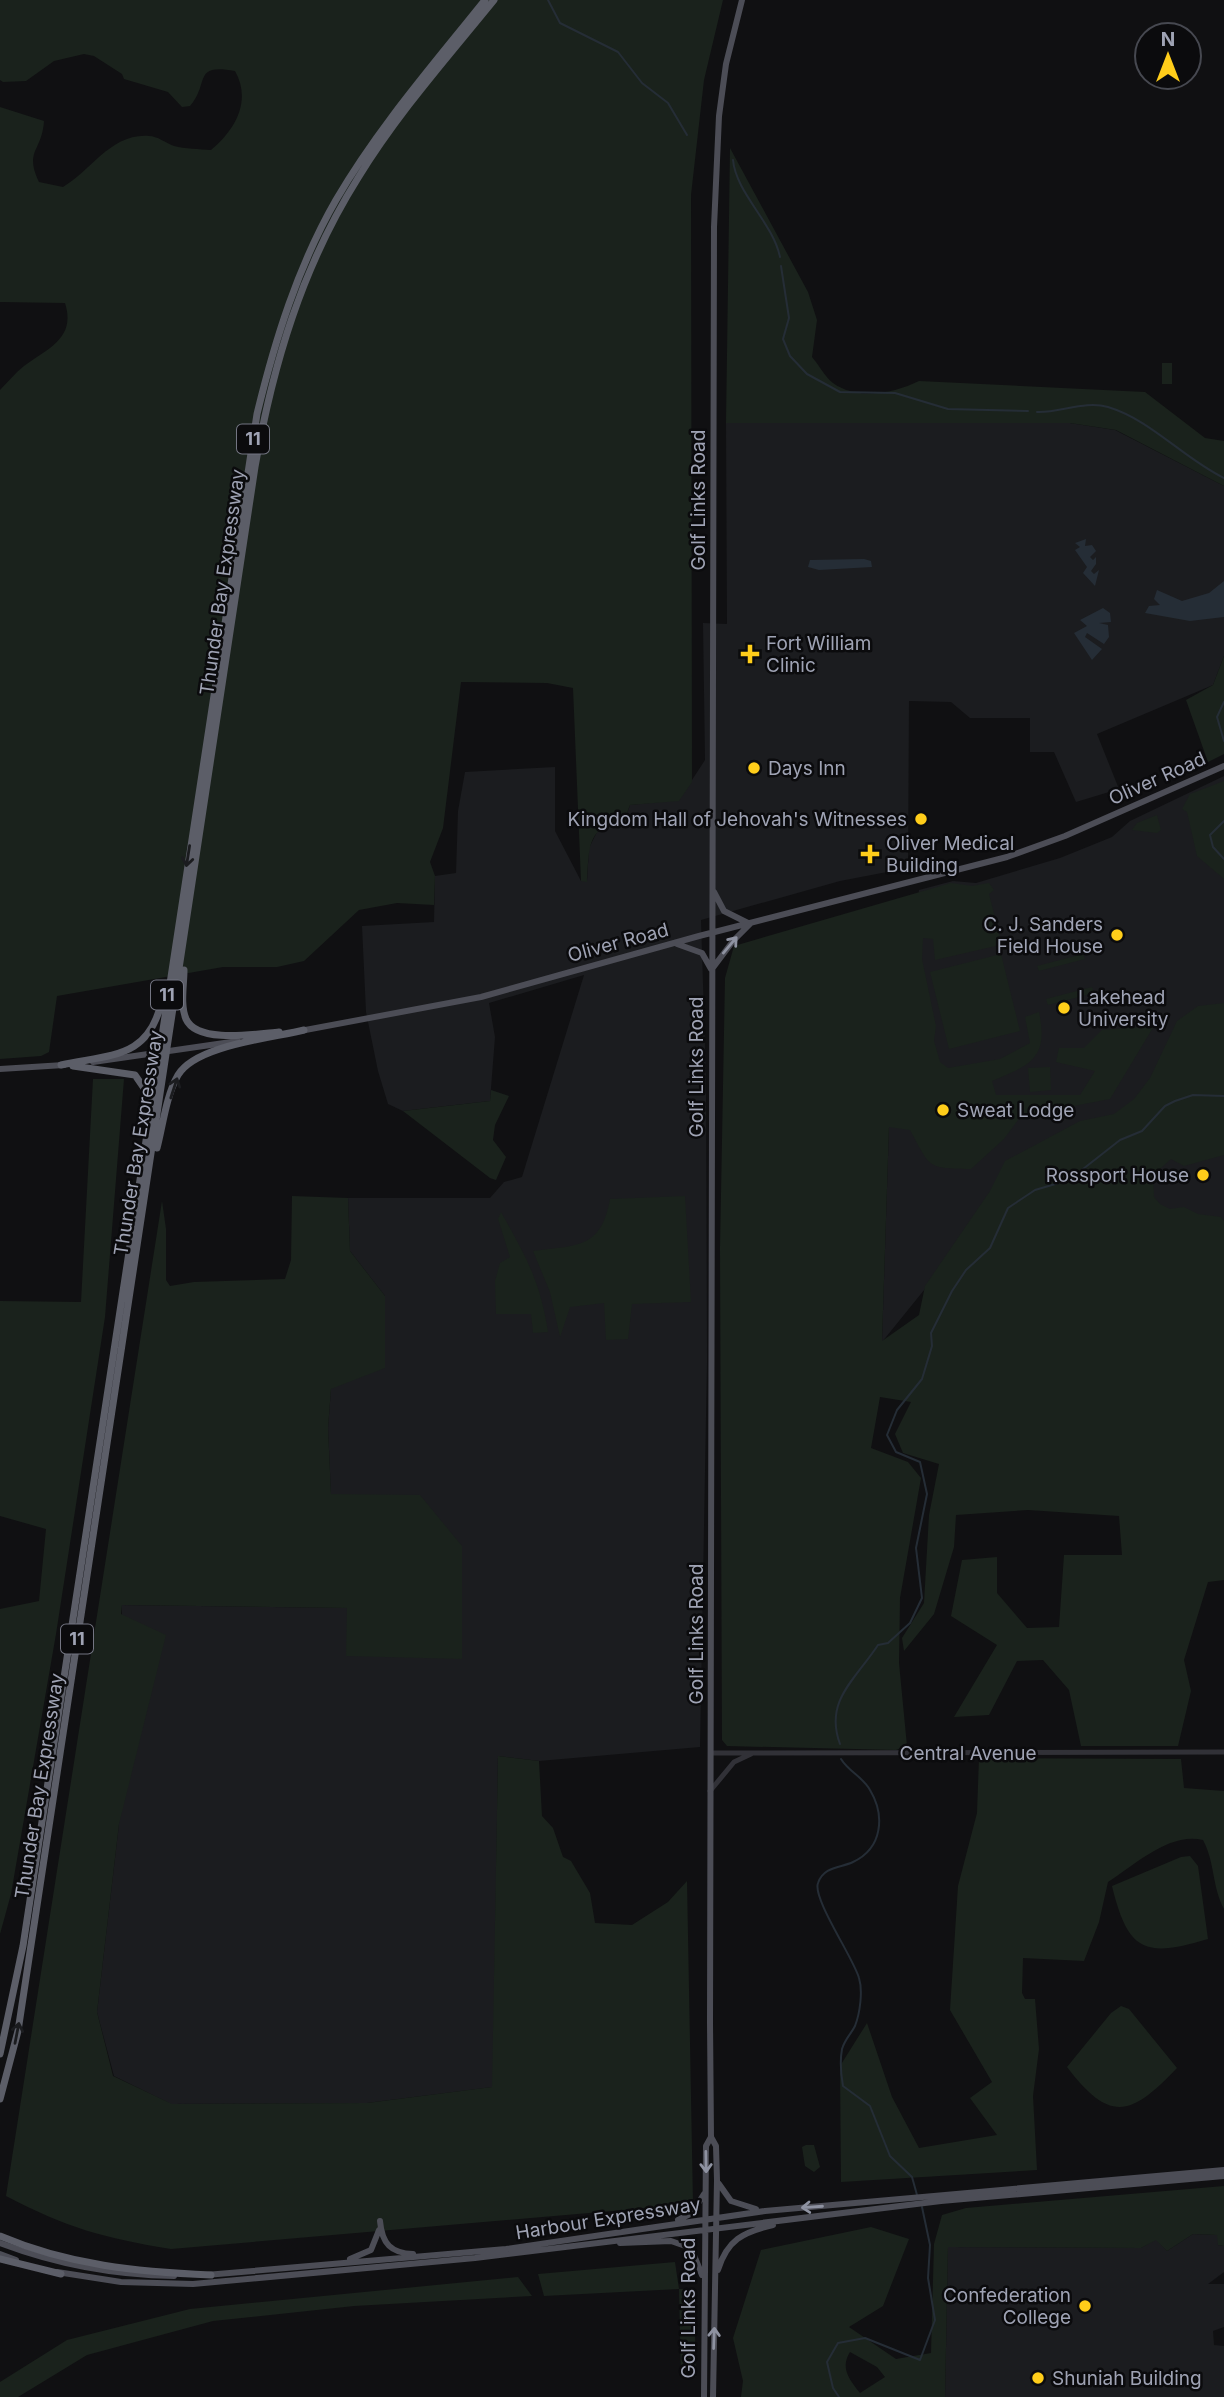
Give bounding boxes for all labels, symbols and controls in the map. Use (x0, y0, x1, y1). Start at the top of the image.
north arrow (1133, 21, 1203, 91)
text: N (1161, 28, 1175, 51)
road number: 11 (237, 424, 269, 454)
street label: Golf Links Road (687, 430, 710, 570)
street label: Thunder Bay Expressway (195, 467, 250, 697)
place label: Fort William Clinic (766, 632, 871, 677)
marker: Fort William Clinic (740, 644, 760, 664)
street label: Oliver Road (1105, 747, 1209, 810)
place label: Days Inn (768, 757, 846, 780)
marker: Days Inn (746, 760, 762, 776)
place label: Kingdom Hall of Jehovah's Witnesses (568, 808, 907, 831)
marker: Kingdom Hall of Jehovah's Witnesses (913, 811, 929, 827)
place label: Oliver Medical Building (886, 832, 1014, 877)
one-way arrow (181, 844, 194, 867)
marker: Oliver Medical Building (860, 844, 880, 864)
place label: C. J. Sanders Field House (983, 913, 1103, 958)
street label: Oliver Road (565, 918, 671, 967)
marker: C. J. Sanders Field House (1109, 927, 1125, 943)
one-way arrow (722, 937, 738, 955)
road number: 11 (151, 980, 183, 1010)
place label: Lakehead University (1078, 986, 1169, 1031)
street label: Golf Links Road (685, 997, 708, 1137)
marker: Lakehead University (1056, 1000, 1072, 1016)
street label: Thunder Bay Expressway (109, 1028, 168, 1257)
one-way arrow (168, 1078, 181, 1100)
place label: Sweat Lodge (957, 1099, 1074, 1122)
marker: Sweat Lodge (935, 1102, 951, 1118)
place label: Rossport House (1046, 1164, 1189, 1187)
marker: Rossport House (1195, 1167, 1211, 1183)
street label: Golf Links Road (685, 1564, 708, 1704)
road number: 11 (61, 1624, 93, 1654)
street label: Thunder Bay Expressway (10, 1671, 69, 1900)
street label: Central Avenue (900, 1742, 1036, 1765)
one-way arrow (11, 2022, 24, 2045)
one-way arrow (699, 2151, 713, 2174)
street label: Harbour Expressway (514, 2192, 703, 2244)
one-way arrow (801, 2201, 823, 2214)
street label: Golf Links Road (677, 2238, 700, 2378)
place label: Confederation College (943, 2284, 1071, 2329)
marker: Confederation College (1077, 2298, 1093, 2314)
one-way arrow (707, 2326, 720, 2349)
place label: Shuniah Building (1052, 2367, 1202, 2390)
marker: Shuniah Building (1030, 2370, 1046, 2386)

